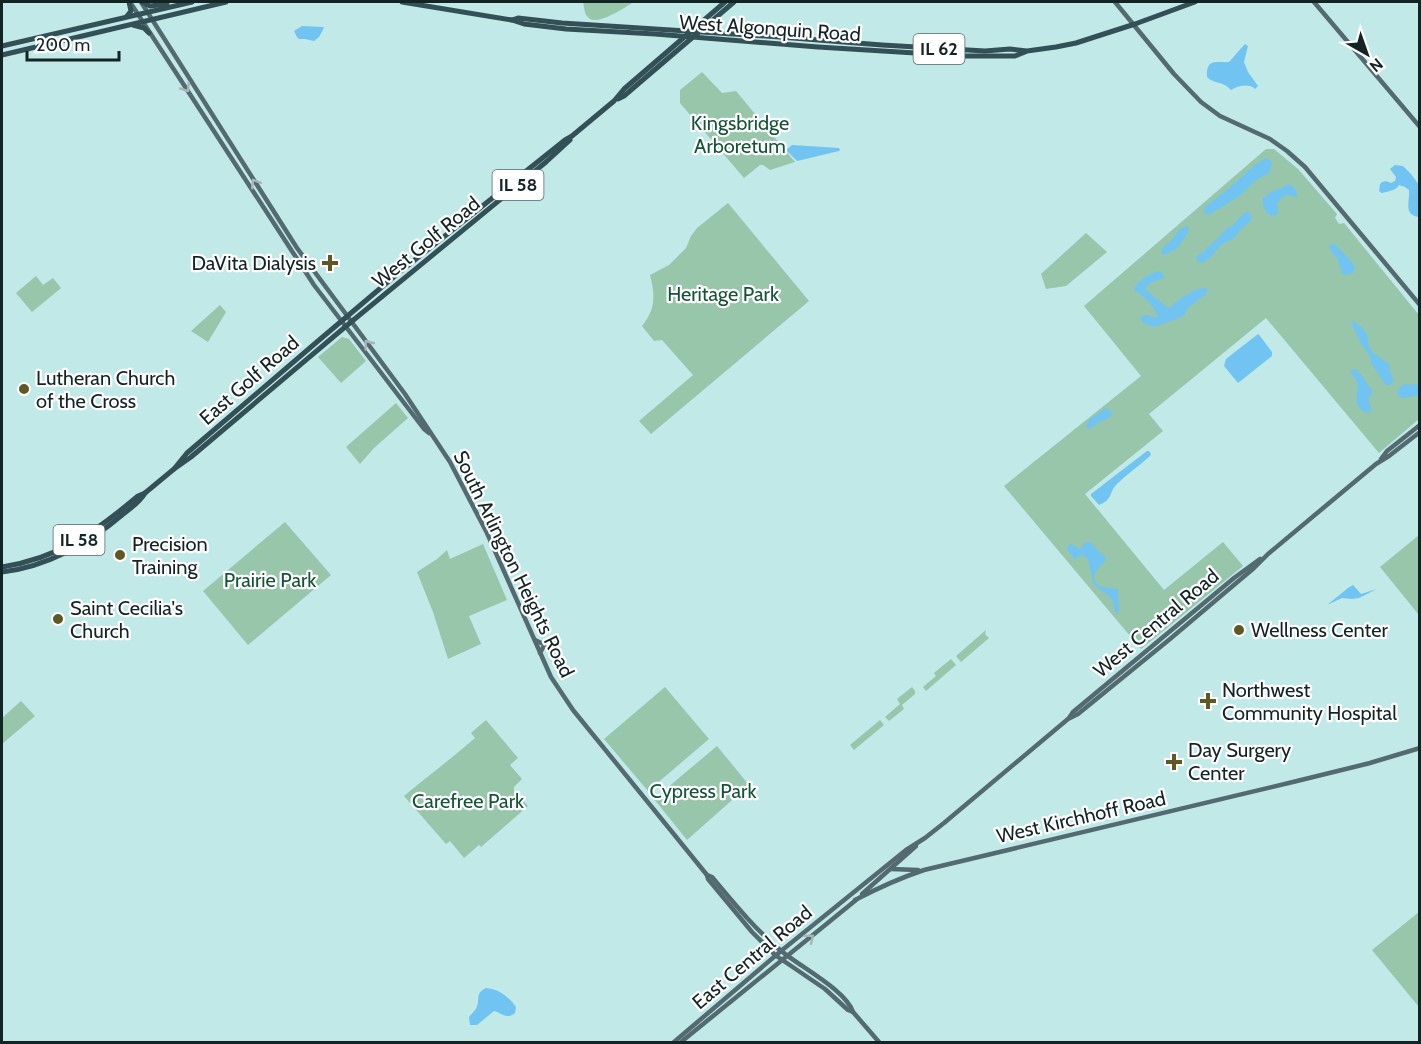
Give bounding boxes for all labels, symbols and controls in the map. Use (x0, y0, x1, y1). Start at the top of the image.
street label: West Algonquin Road (678, 10, 862, 46)
scale bar (27, 24, 118, 62)
north arrow (1337, 24, 1397, 84)
text: 200 m (36, 34, 90, 56)
road number: IL 62 (914, 34, 964, 64)
text: N (1366, 54, 1387, 76)
one-way arrow (178, 82, 189, 93)
park label: Kingsbridge Arboretum (691, 111, 789, 158)
road number: IL 58 (492, 170, 544, 200)
one-way arrow (251, 179, 263, 189)
street label: West Golf Road (367, 191, 485, 293)
place label: DaVita Dialysis (191, 251, 316, 275)
marker: DaVita Dialysis (321, 254, 339, 272)
park label: Heritage Park (667, 282, 779, 306)
street label: East Golf Road (194, 330, 304, 430)
one-way arrow (364, 340, 375, 351)
place label: Lutheran Church of the Cross (36, 366, 175, 413)
marker: Lutheran Church of the Cross (17, 382, 31, 396)
street label: South Arlington Heights Road (449, 447, 579, 681)
road number: IL 58 (54, 525, 104, 555)
place label: Precision Training (132, 532, 208, 579)
marker: Precision Training (113, 548, 127, 562)
street label: West Central Road (1088, 564, 1224, 682)
park label: Prairie Park (224, 568, 316, 592)
place label: Saint Cecilia's Church (70, 596, 183, 643)
marker: Saint Cecilia's Church (51, 612, 65, 626)
place label: Wellness Center (1251, 618, 1388, 642)
marker: Wellness Center (1232, 623, 1246, 637)
place label: Northwest Community Hospital (1222, 678, 1397, 725)
marker: Northwest Community Hospital (1199, 692, 1217, 710)
place label: Day Surgery Center (1188, 738, 1291, 785)
marker: Day Surgery Center (1165, 753, 1183, 771)
park label: Cypress Park (650, 779, 756, 803)
street label: West Kirchhoff Road (994, 786, 1168, 848)
park label: Carefree Park (412, 789, 524, 813)
street label: East Central Road (687, 900, 817, 1014)
one-way arrow (803, 934, 814, 945)

